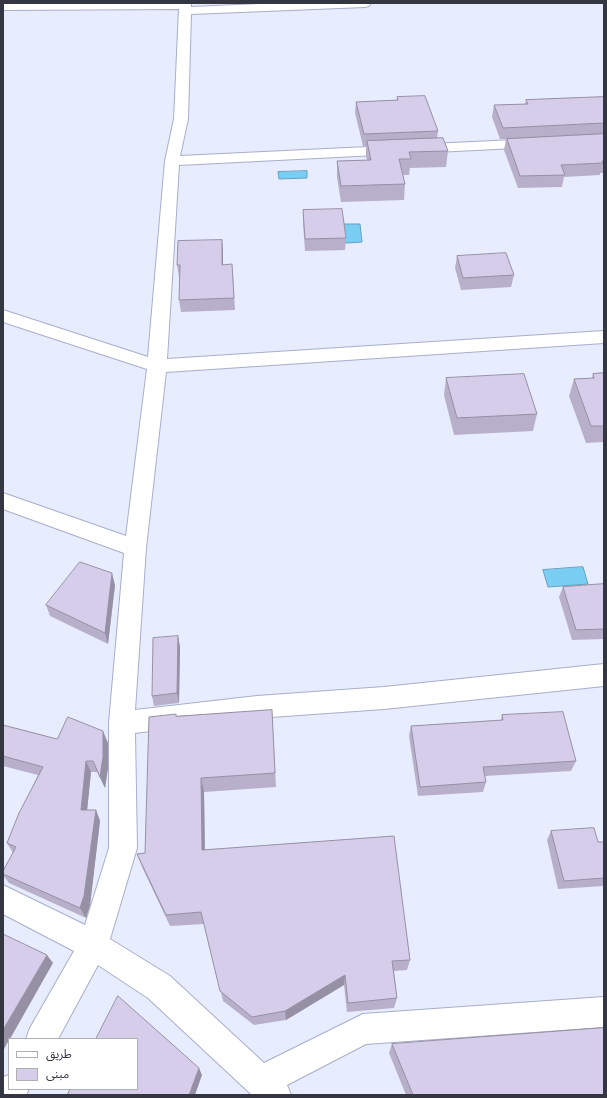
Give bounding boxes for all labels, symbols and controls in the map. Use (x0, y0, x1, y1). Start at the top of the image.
legend (8, 1038, 138, 1090)
text: طريق (46, 1047, 72, 1062)
text: مبنى (46, 1067, 69, 1082)

